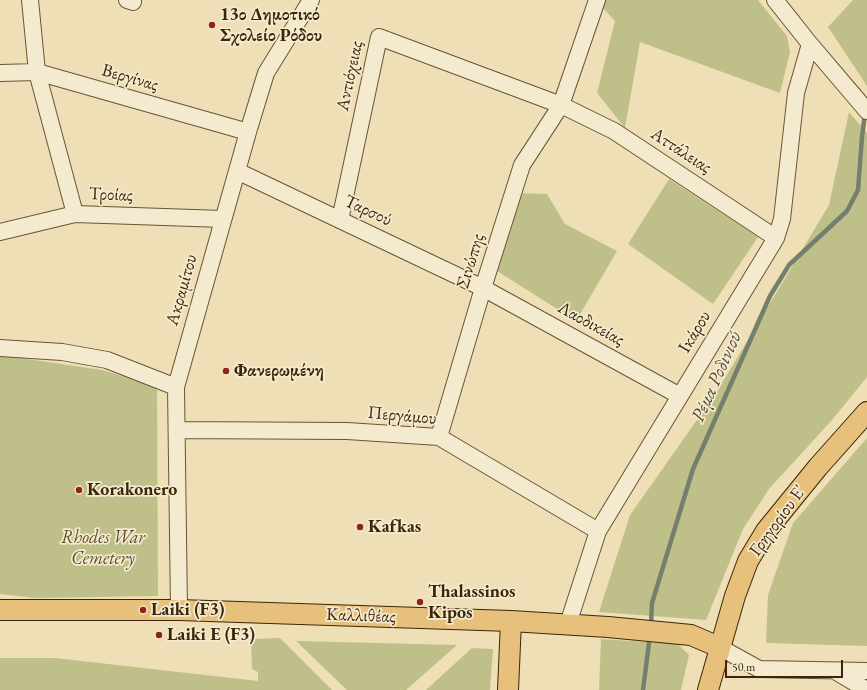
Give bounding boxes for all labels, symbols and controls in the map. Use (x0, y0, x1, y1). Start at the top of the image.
place label: 13ο Δημοτικό Σχολείο Ρόδου (220, 4, 322, 46)
marker: 13ο Δημοτικό Σχολείο Ρόδου (207, 20, 217, 30)
street label: Αντιόχειας (332, 39, 368, 113)
street label: Βεργίνας (99, 60, 161, 96)
street label: Αττάλειας (646, 123, 716, 179)
street label: Τροίας (89, 183, 133, 207)
street label: Ταρσού (341, 191, 395, 231)
street label: Σινώπης (452, 231, 490, 291)
street label: Ακραμίτου (162, 252, 202, 328)
street label: Λαοδικείας (554, 297, 628, 351)
street label: Ικάρου (674, 307, 716, 357)
water label: Ρέμα Ροδινιού (687, 328, 747, 426)
place label: Φανερωμένη (234, 360, 324, 382)
marker: Φανερωμένη (221, 366, 231, 376)
street label: Περγάμου (367, 402, 437, 430)
place label: Korakonero (87, 479, 177, 501)
street label: Γρηγορίου Ε' (745, 481, 811, 561)
marker: Korakonero (74, 485, 84, 495)
place label: Kafkas (368, 516, 421, 538)
marker: Kafkas (355, 522, 365, 532)
park label: Rhodes War Cemetery (61, 527, 145, 570)
place label: Thalassinos Kipos (428, 581, 515, 624)
marker: Thalassinos Kipos (415, 597, 425, 607)
place label: Laiki (F3) (151, 599, 224, 621)
street label: Καλλιθέας (326, 604, 396, 628)
marker: Laiki (F3) (138, 605, 148, 615)
place label: Laiki E (F3) (167, 624, 255, 646)
marker: Laiki E (F3) (154, 630, 164, 640)
scale bar (727, 652, 845, 678)
text: 50 m (732, 659, 755, 675)

